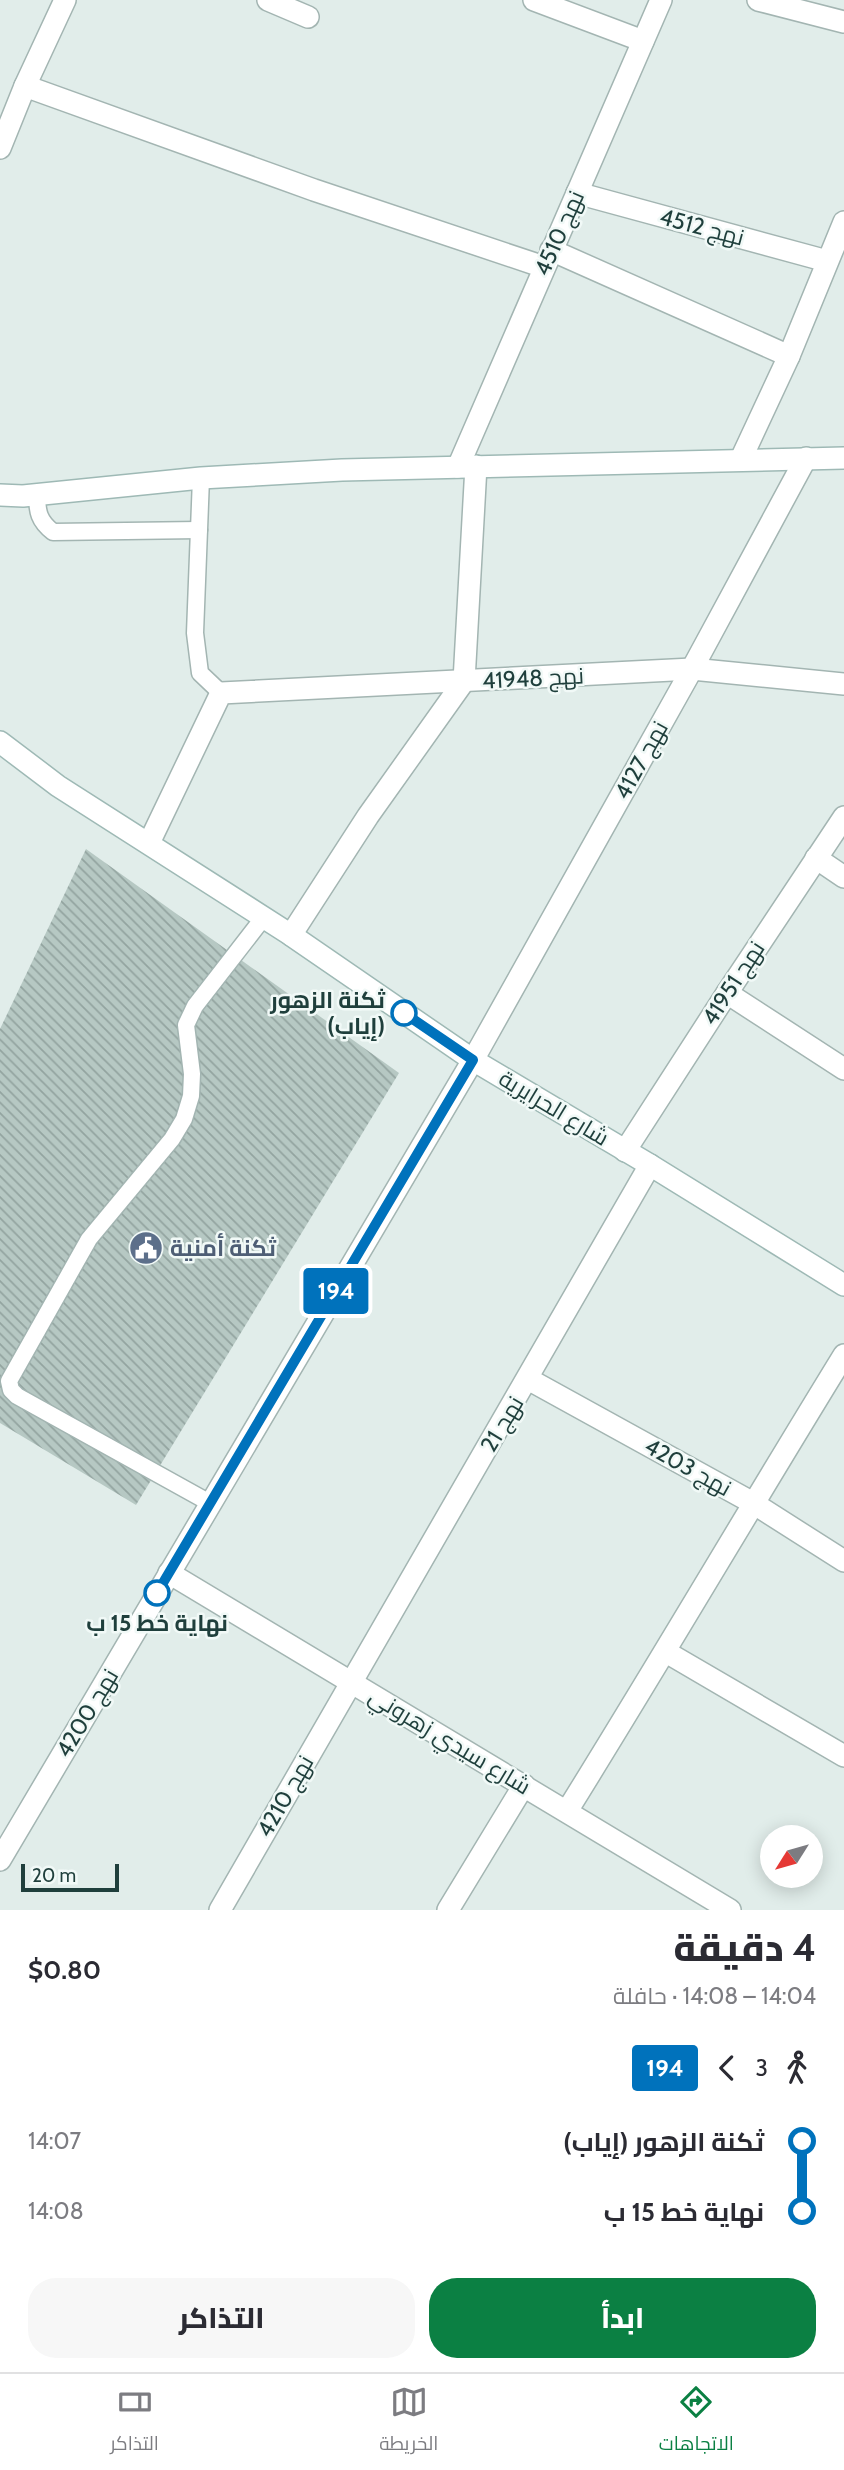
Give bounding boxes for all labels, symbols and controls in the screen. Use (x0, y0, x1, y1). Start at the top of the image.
street label: نهج 4510 (528, 186, 592, 281)
street label: نهج 4512 (656, 202, 747, 254)
street label: نهج 41948 (481, 661, 585, 697)
street label: نهج 4127 (608, 716, 676, 805)
street label: نهج 41951 (695, 936, 772, 1031)
place label: ثكنة الزهور (إياب) (269, 986, 386, 1041)
marker: ثكنة الزهور (إياب) (391, 1000, 417, 1026)
street label: شارع الحرايرية (493, 1064, 614, 1154)
public building icon: ثكنة أمنية (127, 1229, 165, 1267)
place label: ثكنة أمنية (170, 1233, 276, 1262)
line badge: 194 (296, 1268, 376, 1314)
text: 194 (317, 1276, 355, 1305)
street label: نهج 21 (474, 1391, 531, 1458)
street label: نهج 4203 (639, 1432, 736, 1504)
marker: نهاية خط 15 ب (144, 1580, 170, 1606)
place label: نهاية خط 15 ب (86, 1609, 228, 1637)
street label: نهج 4200 (50, 1664, 126, 1763)
street label: شارع سيدي زهروني (362, 1682, 536, 1804)
street label: نهج 4210 (250, 1750, 321, 1843)
north arrow (760, 1825, 822, 1888)
map controls (760, 1825, 823, 1888)
scale bar (21, 1861, 119, 1893)
text: 20 m (32, 1864, 76, 1887)
text: 4 دقيقة (673, 1924, 816, 1971)
text: $0.80 (28, 1954, 101, 1986)
text: 14:04 – 14:08 · حافلة (613, 1982, 816, 2010)
icon: back (708, 2049, 746, 2087)
icon: walk (778, 2049, 816, 2087)
text: 194 (646, 2053, 684, 2082)
text: 3 (756, 2054, 768, 2082)
text: ثكنة الزهور (إياب) (563, 2126, 764, 2158)
text: 14:07 (28, 2127, 81, 2155)
text: نهاية خط 15 ب (604, 2196, 764, 2228)
text: 14:08 (28, 2197, 84, 2225)
button: التذاكر (28, 2278, 415, 2358)
button: ابدأ (429, 2278, 816, 2358)
tab: التذاكر (110, 2383, 159, 2461)
tab: الخريطة (379, 2383, 438, 2461)
tab: الاتجاهات (659, 2383, 734, 2461)

